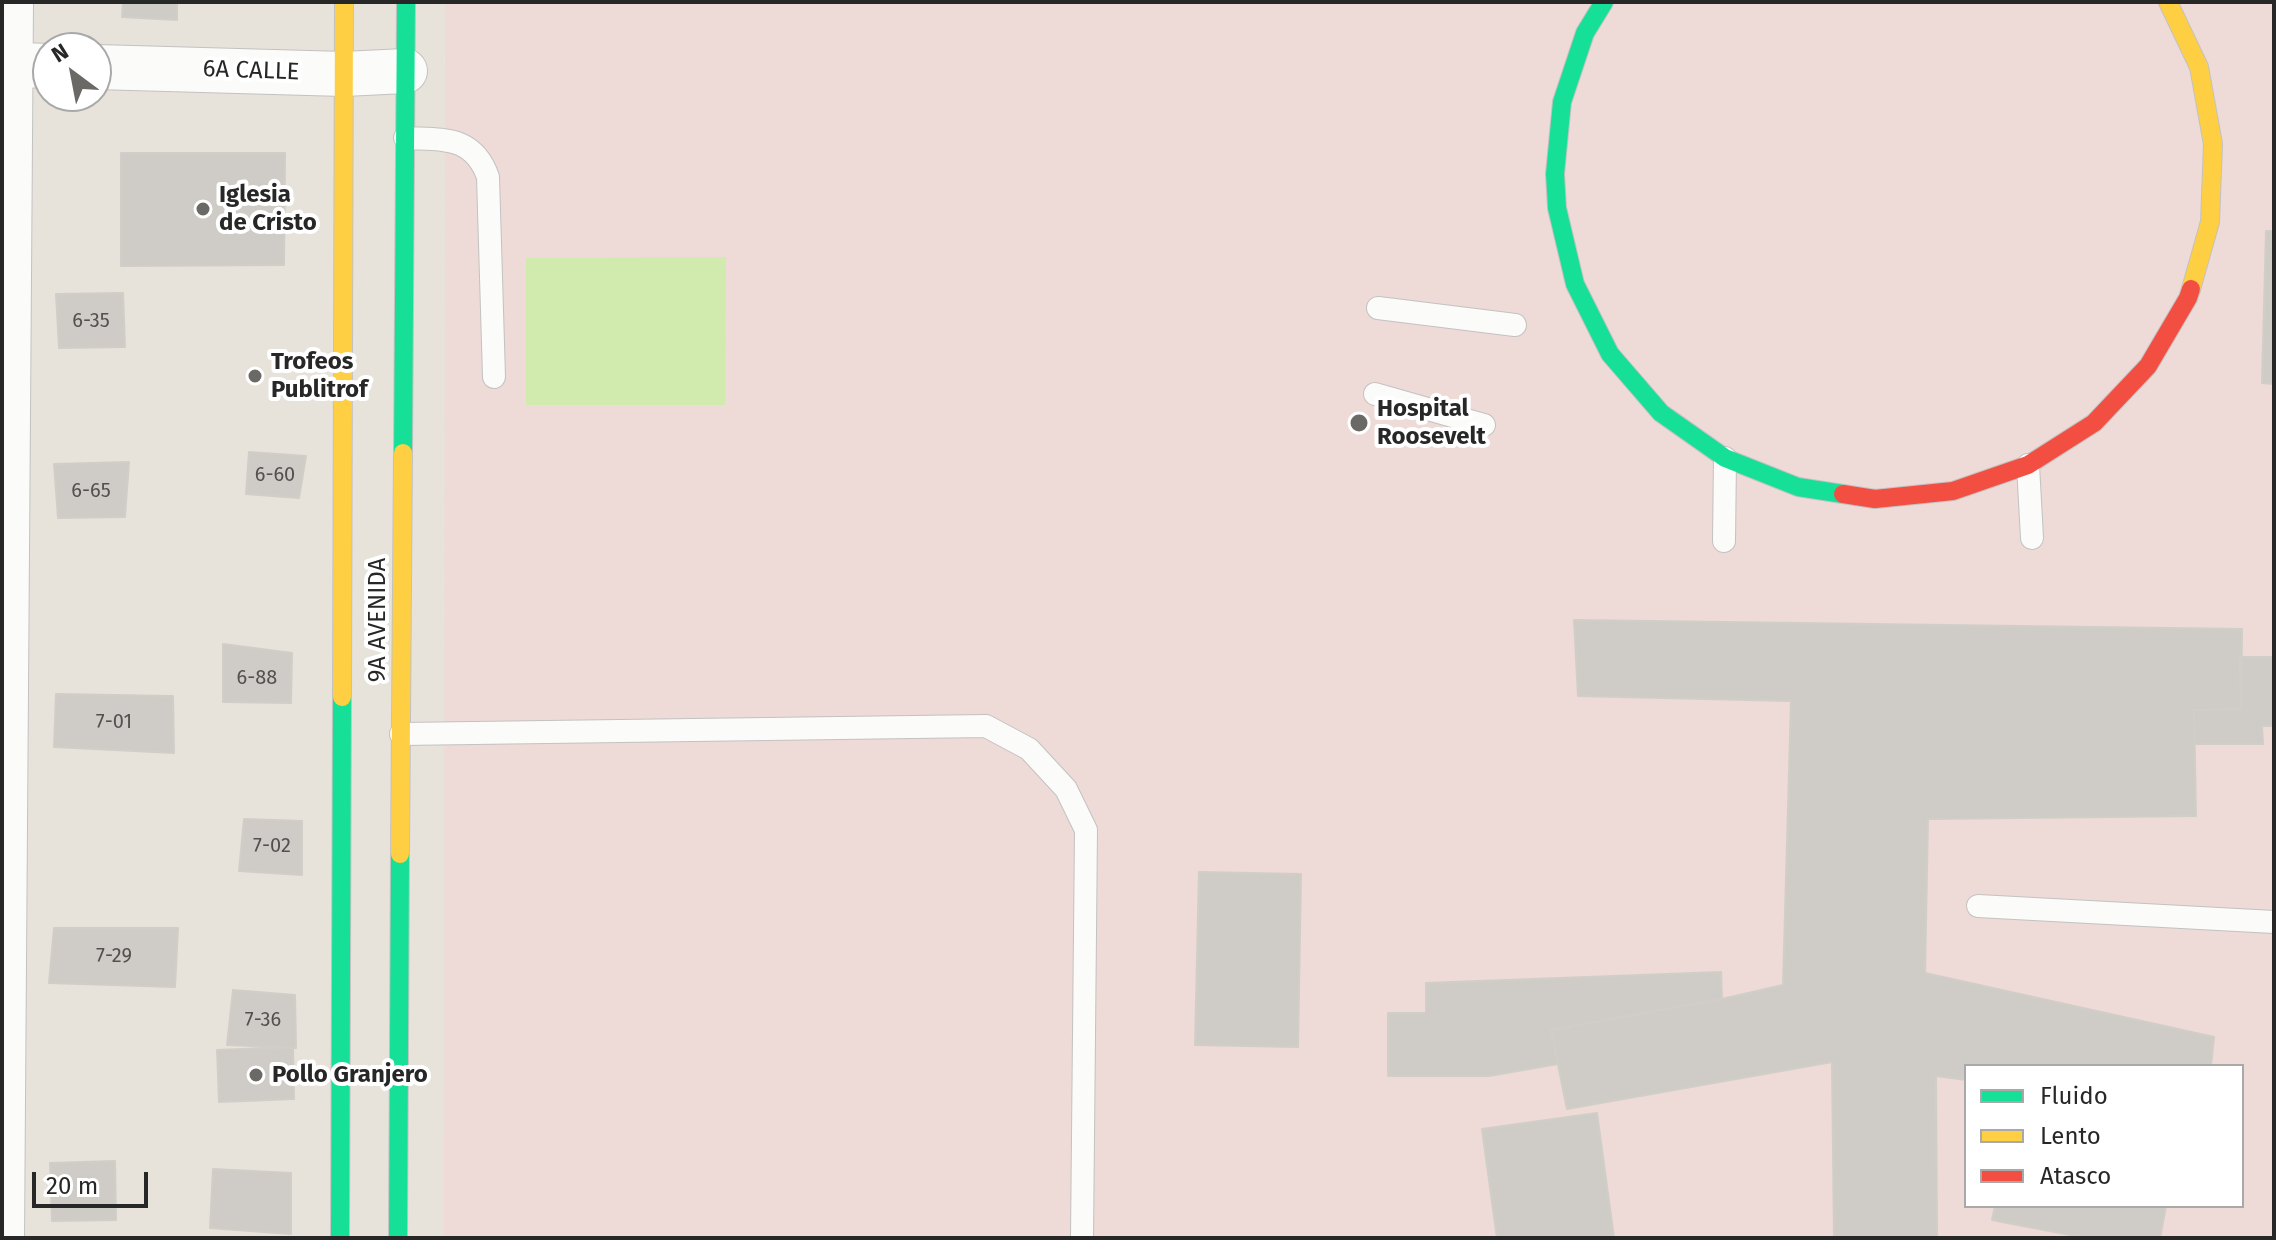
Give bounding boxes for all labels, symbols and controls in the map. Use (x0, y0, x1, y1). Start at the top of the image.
north arrow (32, 32, 112, 112)
text: N (47, 38, 73, 68)
street label: 6A CALLE (202, 55, 300, 87)
place label: Iglesia de Cristo (219, 181, 317, 237)
marker: Iglesia de Cristo (194, 200, 212, 218)
house number: 6-35 (72, 309, 110, 333)
place label: Trofeos Publitrof (271, 348, 367, 404)
marker: Trofeos Publitrof (246, 367, 264, 385)
place label: Hospital Roosevelt (1377, 395, 1486, 451)
marker: Hospital Roosevelt (1348, 412, 1370, 434)
house number: 6-60 (255, 463, 295, 487)
house number: 6-65 (71, 479, 111, 503)
street label: 9A AVENIDA (364, 558, 392, 682)
house number: 6-88 (237, 666, 277, 690)
house number: 7-01 (96, 710, 132, 734)
house number: 7-02 (253, 834, 291, 858)
house number: 7-29 (96, 944, 132, 968)
house number: 7-36 (245, 1008, 281, 1032)
place label: Pollo Granjero (272, 1061, 428, 1089)
legend (1964, 1064, 2244, 1208)
marker: Pollo Granjero (247, 1066, 265, 1084)
text: Fluido (2040, 1082, 2108, 1110)
text: Lento (2040, 1122, 2101, 1150)
scale bar (36, 1156, 152, 1206)
text: Atasco (2040, 1162, 2111, 1190)
text: 20 m (46, 1172, 98, 1200)

